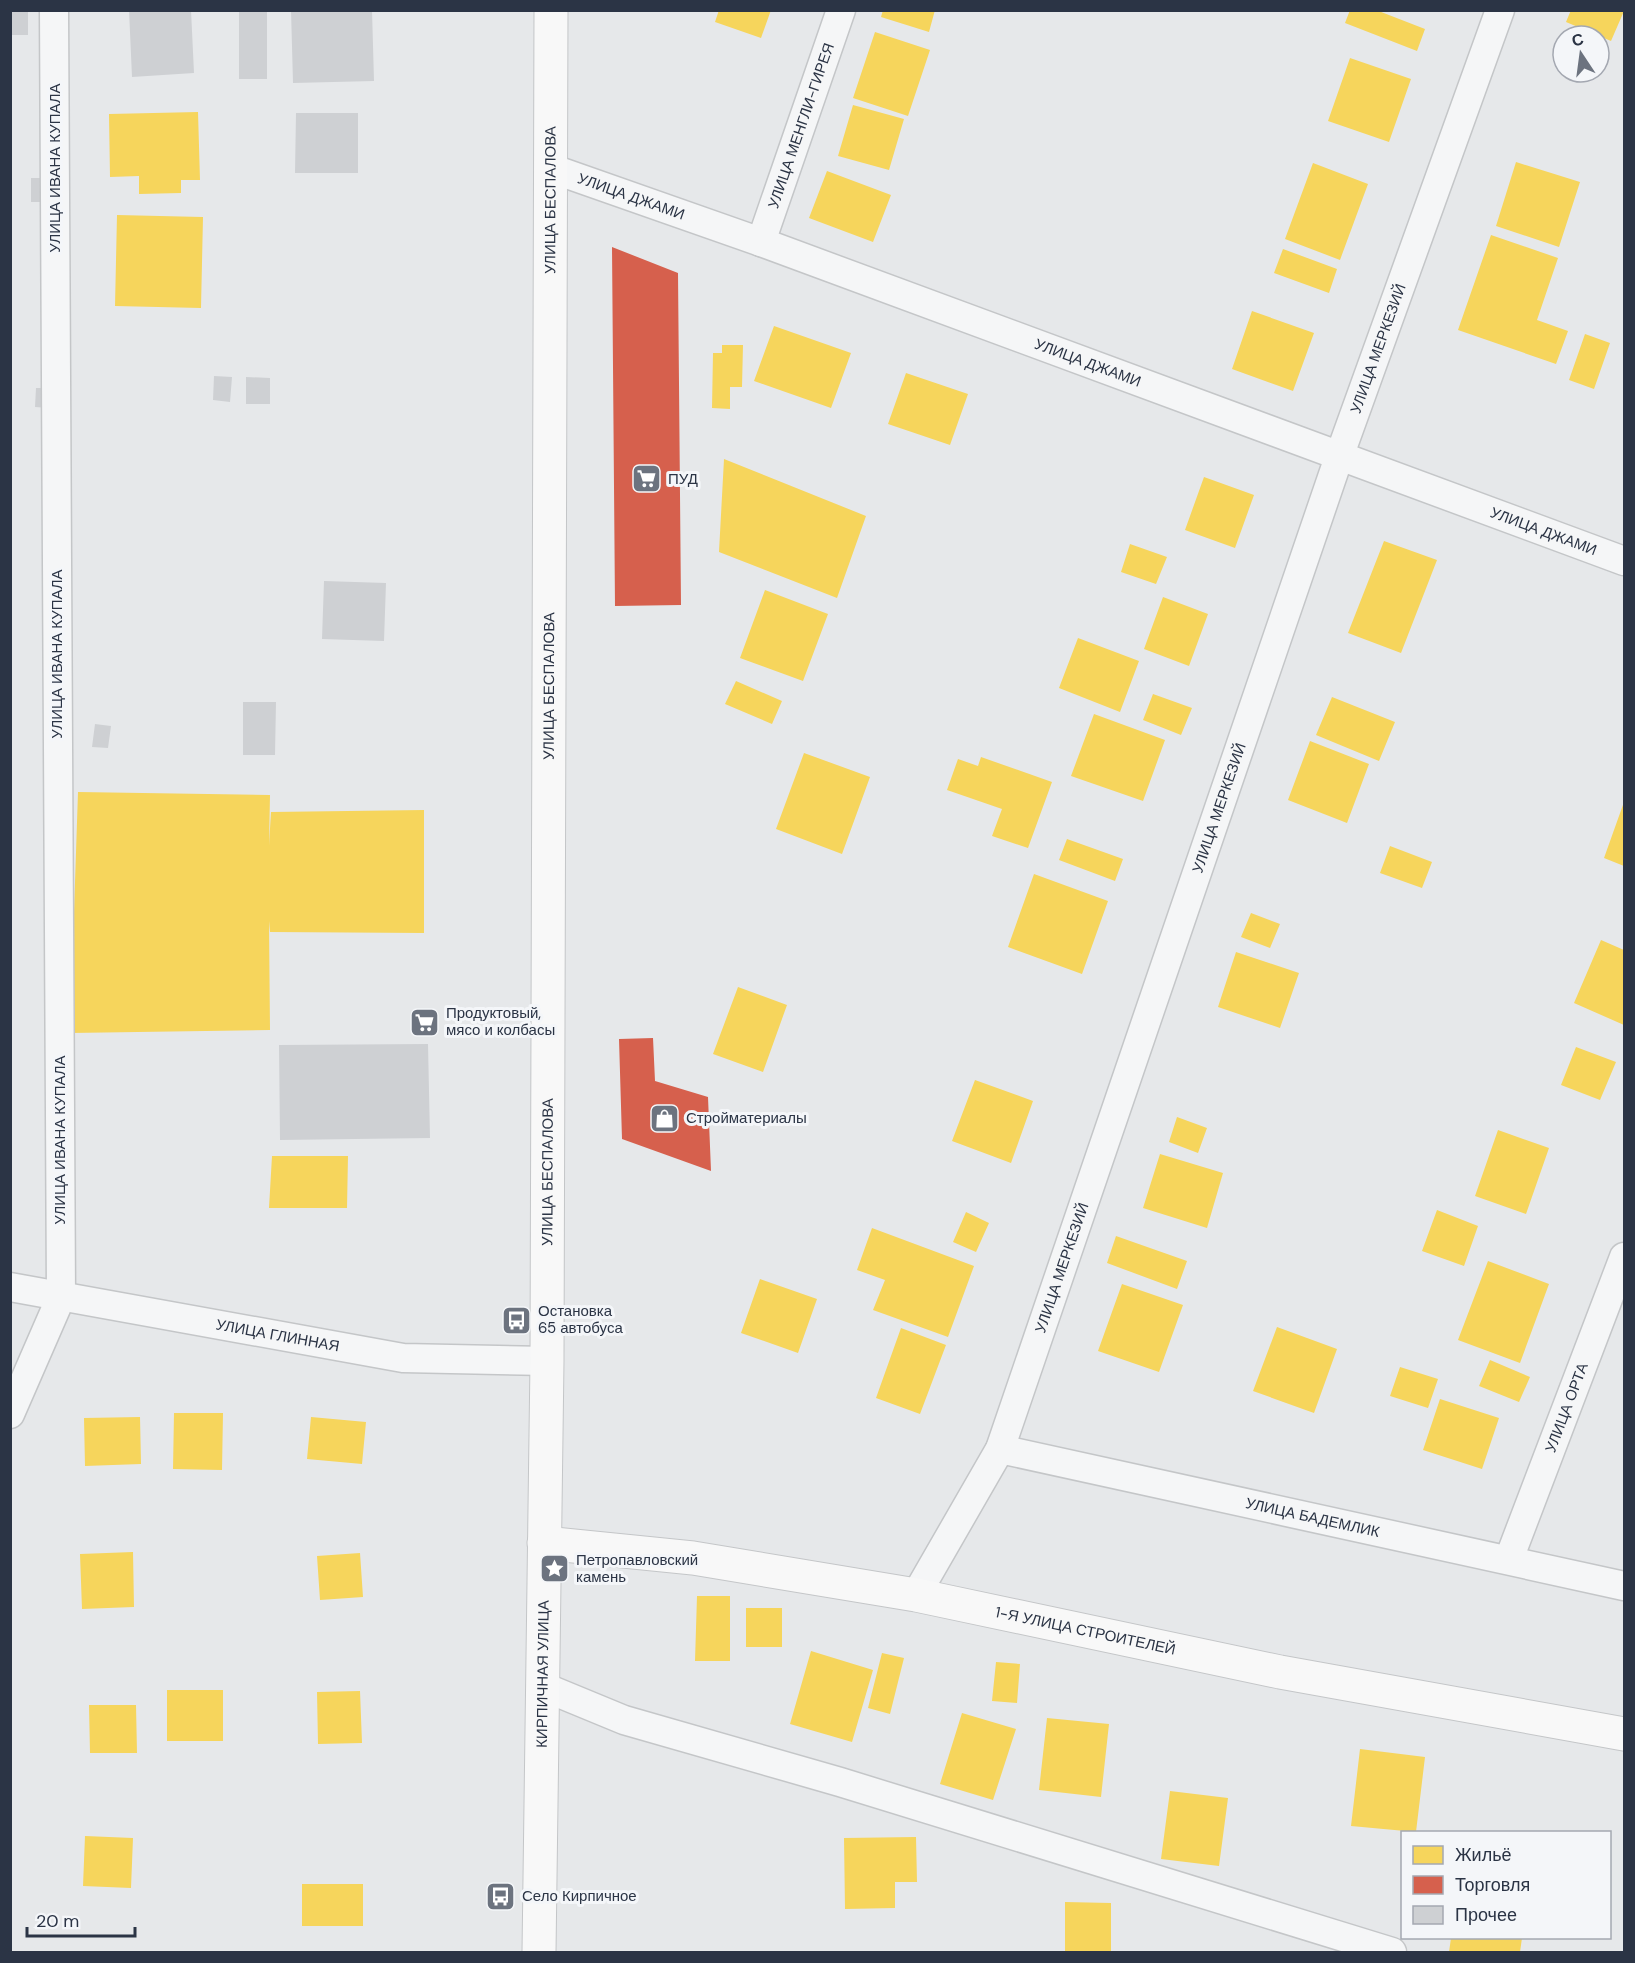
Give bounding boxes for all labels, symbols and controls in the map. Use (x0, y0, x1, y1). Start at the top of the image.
north arrow (1551, 24, 1611, 84)
text: С (1570, 28, 1586, 51)
street label: УЛИЦА МЕНГЛИ-ГИРЕЯ (763, 40, 839, 211)
street label: УЛИЦА ИВАНА КУПАЛА (45, 83, 65, 253)
street label: УЛИЦА БЕСПАЛОВА (540, 126, 561, 274)
street label: УЛИЦА ДЖАМИ (575, 168, 687, 224)
street label: УЛИЦА МЕРКЕЗИЙ (1346, 281, 1411, 416)
street label: УЛИЦА ДЖАМИ (1032, 334, 1144, 392)
supermarket icon: ПУД (631, 463, 663, 495)
place label: ПУД (668, 469, 698, 489)
street label: УЛИЦА ДЖАМИ (1488, 502, 1600, 560)
street label: УЛИЦА ИВАНА КУПАЛА (47, 569, 67, 739)
street label: УЛИЦА БЕСПАЛОВА (539, 612, 559, 760)
street label: УЛИЦА МЕРКЕЗИЙ (1188, 740, 1251, 876)
place label: Продуктовый, мясо и колбасы (446, 1003, 555, 1040)
supermarket icon: Продуктовый, мясо и колбасы (409, 1006, 441, 1038)
street label: УЛИЦА ИВАНА КУПАЛА (50, 1055, 70, 1225)
street label: УЛИЦА БЕСПАЛОВА (537, 1098, 558, 1246)
shop icon: Стройматериалы (649, 1102, 681, 1134)
place label: Стройматериалы (686, 1108, 807, 1128)
street label: УЛИЦА МЕРКЕЗИЙ (1030, 1200, 1093, 1335)
place label: Остановка 65 автобуса (538, 1301, 623, 1338)
bus stop icon: Остановка 65 автобуса (501, 1304, 533, 1336)
street label: УЛИЦА ГЛИННАЯ (214, 1314, 341, 1356)
street label: УЛИЦА ОРТА (1540, 1360, 1593, 1455)
street label: УЛИЦА БАДЕМЛИК (1244, 1493, 1382, 1542)
place label: Петропавловский камень (576, 1550, 698, 1587)
place icon: Петропавловский камень (539, 1553, 571, 1585)
street label: КИРПИЧНАЯ УЛИЦА (532, 1600, 554, 1748)
street label: 1-Я УЛИЦА СТРОИТЕЛЕЙ (993, 1602, 1177, 1660)
legend (1401, 1831, 1611, 1939)
text: Жильё (1455, 1843, 1512, 1867)
text: Торговля (1455, 1873, 1530, 1897)
bus stop icon: Село Кирпичное (485, 1880, 517, 1912)
place label: Село Кирпичное (522, 1886, 637, 1906)
scale bar (27, 1900, 135, 1938)
text: Прочее (1455, 1903, 1517, 1927)
text: 20 m (36, 1909, 79, 1933)

